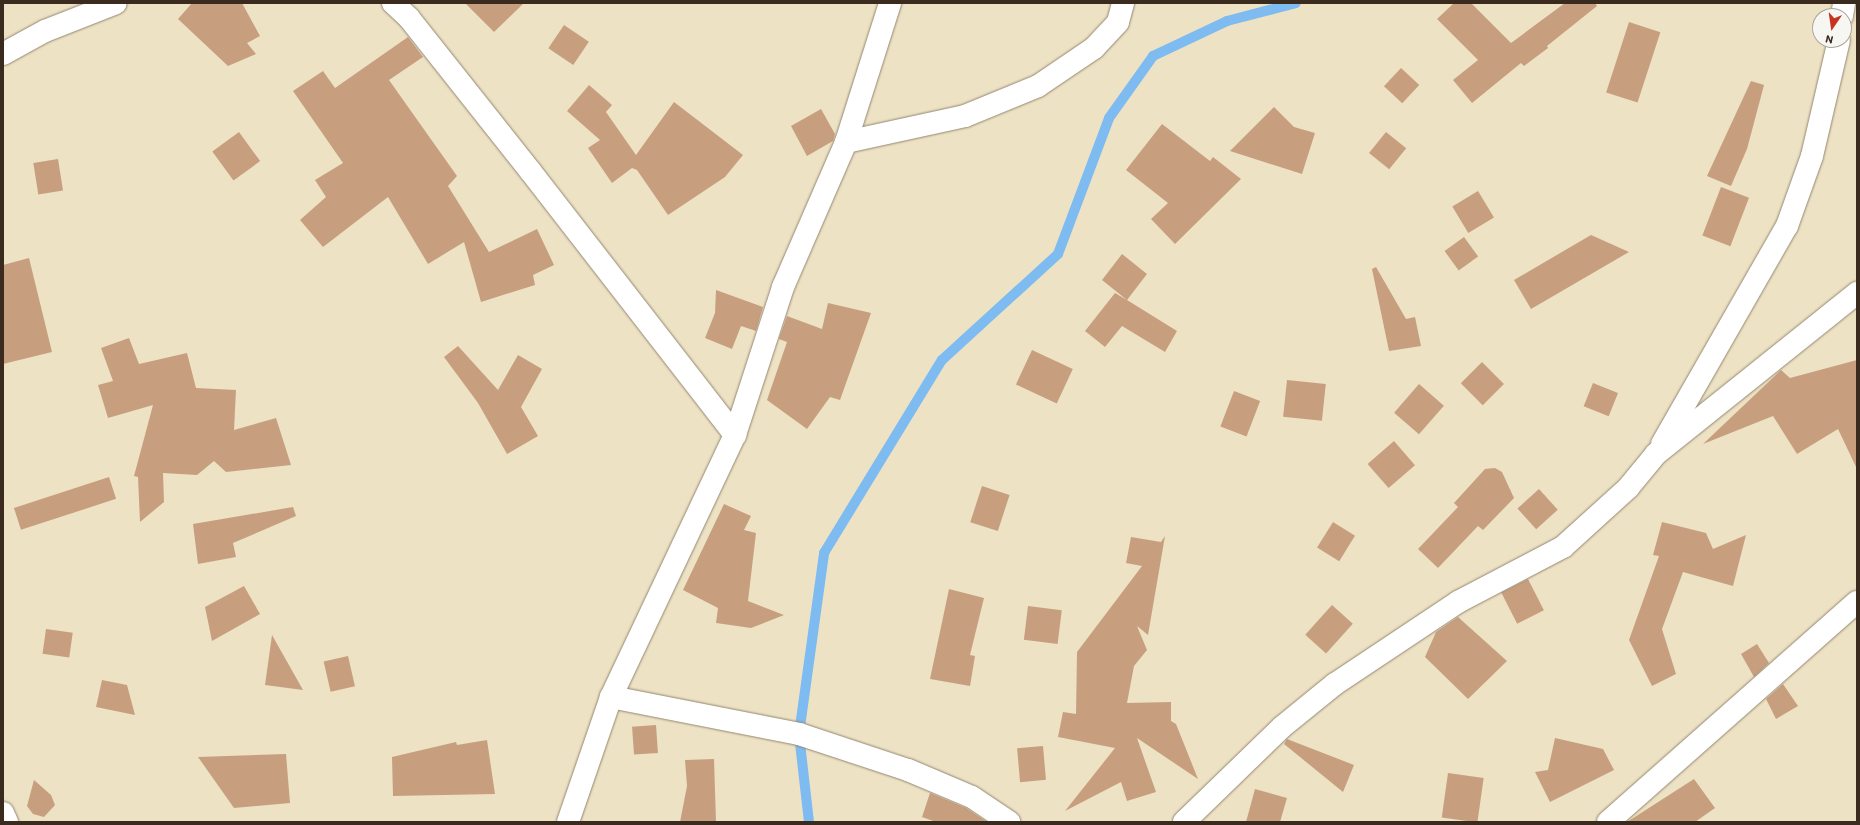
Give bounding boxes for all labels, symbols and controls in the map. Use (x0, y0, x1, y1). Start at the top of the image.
north arrow (1812, 8, 1852, 48)
text: N (1824, 32, 1834, 46)

